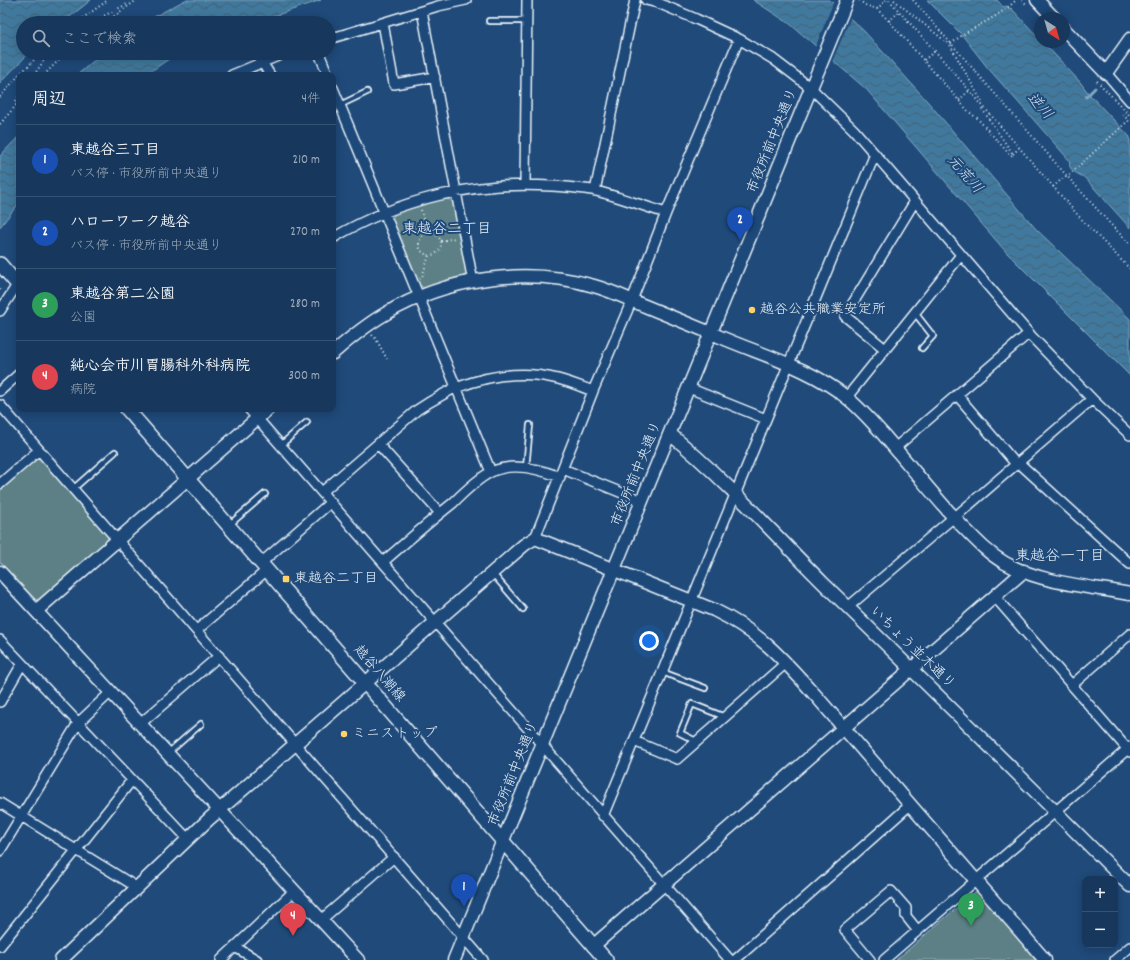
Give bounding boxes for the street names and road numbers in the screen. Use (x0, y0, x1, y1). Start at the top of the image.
street label: 市役所前中央通り (743, 85, 803, 197)
street label: 市役所前中央通り (607, 418, 667, 530)
street label: いちょう並木通り (865, 602, 959, 694)
street label: 越谷八潮線 (348, 641, 410, 707)
street label: 市役所前中央通り (484, 718, 544, 830)

